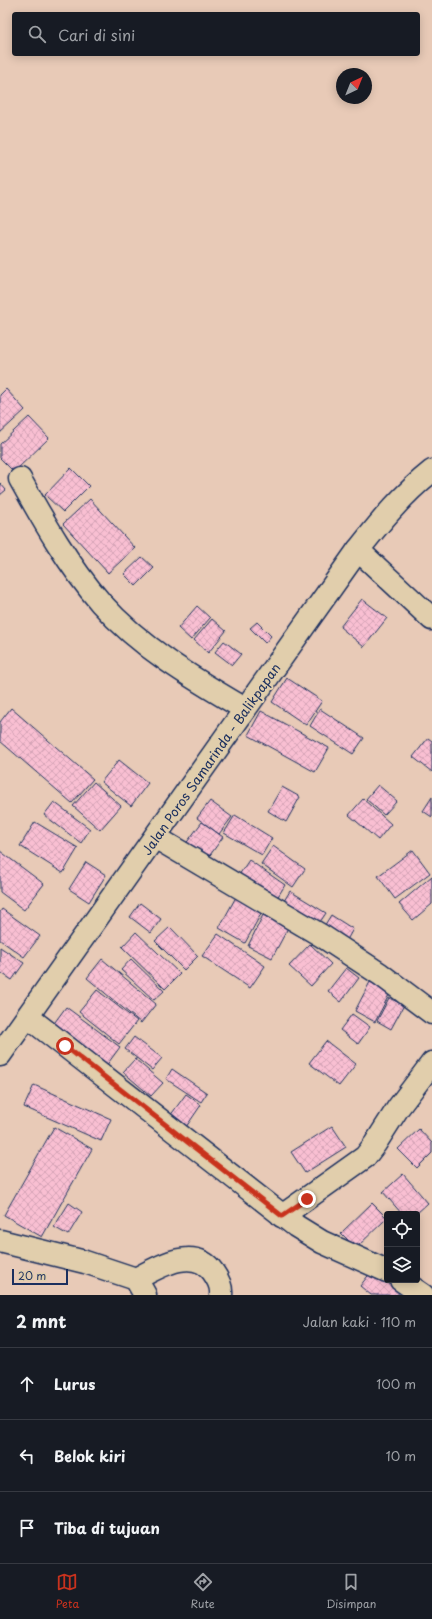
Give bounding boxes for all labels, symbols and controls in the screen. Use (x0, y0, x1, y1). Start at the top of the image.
search box (12, 12, 420, 56)
icon: search (26, 23, 48, 45)
text: Cari di sini (58, 23, 135, 46)
north arrow (336, 68, 372, 104)
street label: Jalan Poros Samarinda - Balikpapan (137, 659, 284, 859)
route start (56, 1037, 74, 1055)
route end (298, 1190, 316, 1208)
map controls (384, 1211, 420, 1283)
button: locate (384, 1211, 420, 1247)
button: layers (384, 1247, 420, 1283)
scale bar (12, 1267, 68, 1286)
text: 20 m (18, 1267, 46, 1284)
text: 2 mnt (16, 1308, 67, 1334)
text: Jalan kaki · 110 m (303, 1312, 416, 1331)
text: Lurus (54, 1372, 95, 1395)
icon: ahead (16, 1373, 38, 1395)
text: 100 m (376, 1374, 416, 1393)
text: Belok kiri (54, 1444, 125, 1467)
icon: left (16, 1445, 38, 1467)
text: 10 m (386, 1446, 416, 1465)
text: Tiba di tujuan (54, 1516, 160, 1539)
icon: arrive (16, 1517, 38, 1539)
tab: Peta (56, 1571, 79, 1612)
tab: Rute (191, 1571, 215, 1612)
tab: Disimpan (326, 1571, 376, 1612)

